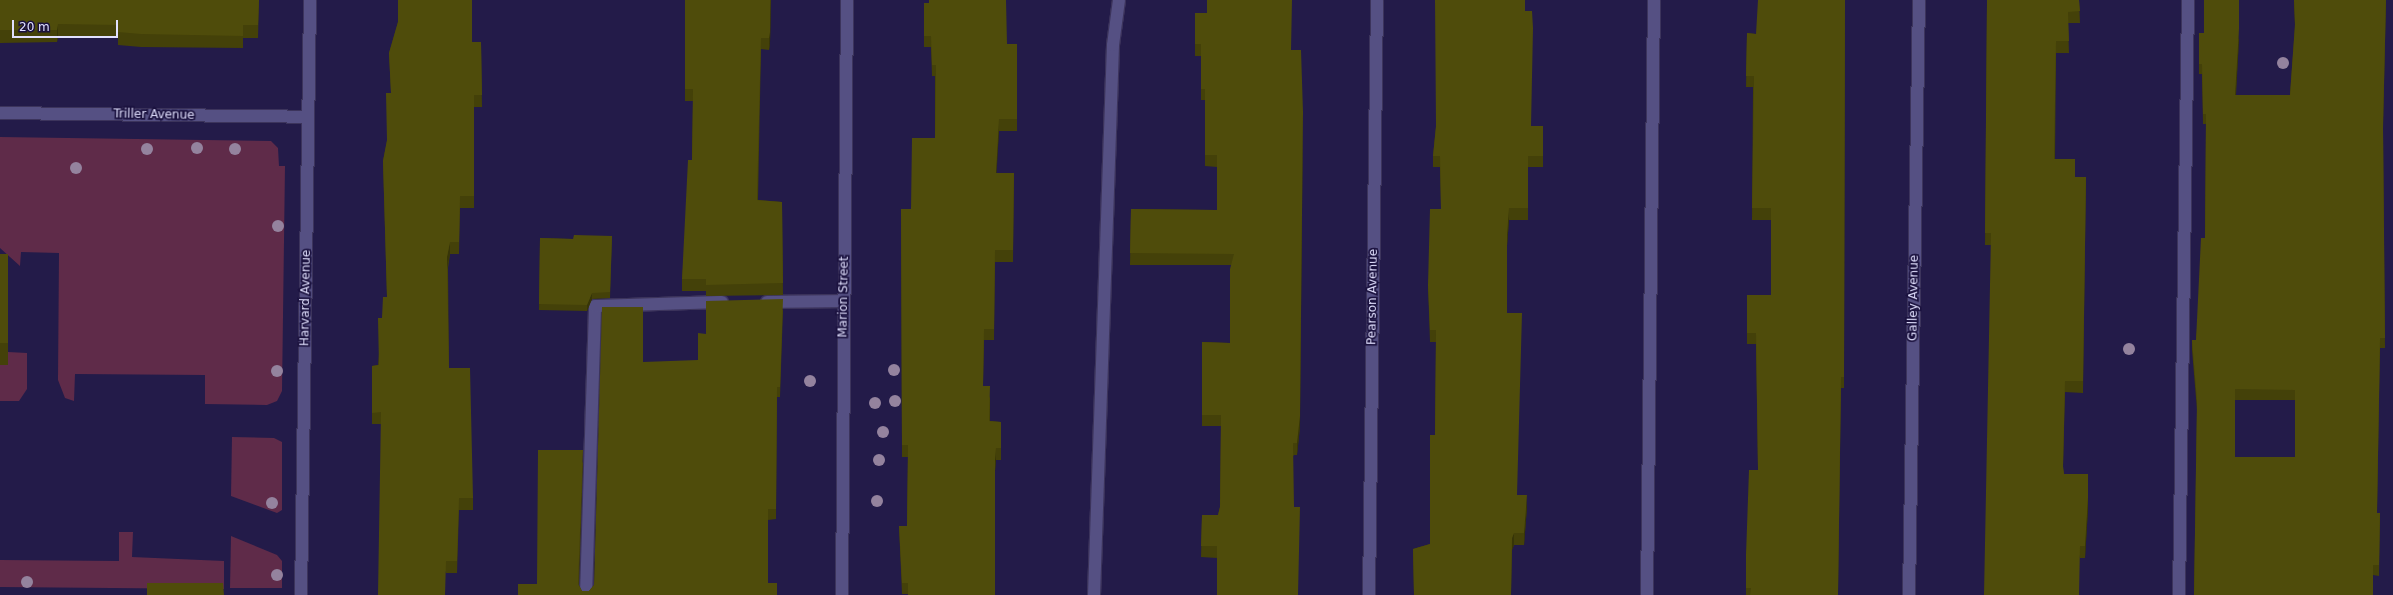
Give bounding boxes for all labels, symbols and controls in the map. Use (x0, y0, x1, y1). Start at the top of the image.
scale bar (14, 12, 120, 38)
text: 20 m (19, 20, 50, 34)
street label: Triller Avenue (113, 107, 195, 123)
street label: Pearson Avenue (1365, 249, 1381, 345)
street label: Harvard Avenue (298, 250, 314, 346)
street label: Galley Avenue (1906, 255, 1922, 341)
street label: Marion Street (836, 256, 852, 338)

